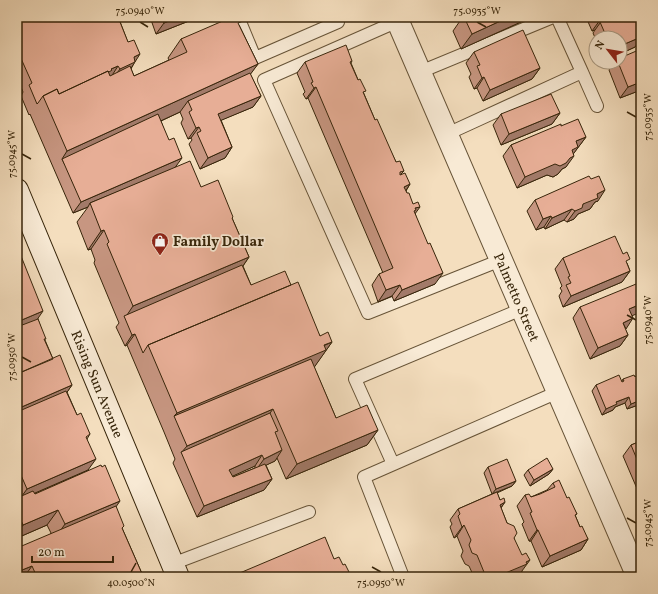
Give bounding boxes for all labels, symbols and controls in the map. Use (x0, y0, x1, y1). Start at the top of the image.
text: 75.0940°W (116, 4, 164, 18)
text: 75.0935°W (453, 4, 501, 18)
north arrow (588, 30, 628, 70)
text: N (592, 38, 609, 53)
text: 75.0935°W (641, 93, 655, 141)
text: 75.0945°W (5, 130, 19, 178)
shop icon: Family Dollar (150, 231, 170, 256)
place label: Family Dollar (173, 233, 264, 252)
street label: Palmetto Street (488, 250, 543, 345)
text: 75.0940°W (641, 296, 655, 344)
street label: Rising Sun Avenue (65, 328, 127, 442)
text: 75.0950°W (5, 333, 19, 381)
text: 75.0945°W (641, 499, 655, 547)
scale bar (32, 538, 113, 564)
text: 20 m (38, 545, 65, 561)
text: 40.0500°N (107, 576, 155, 590)
text: 75.0950°W (357, 576, 405, 590)

